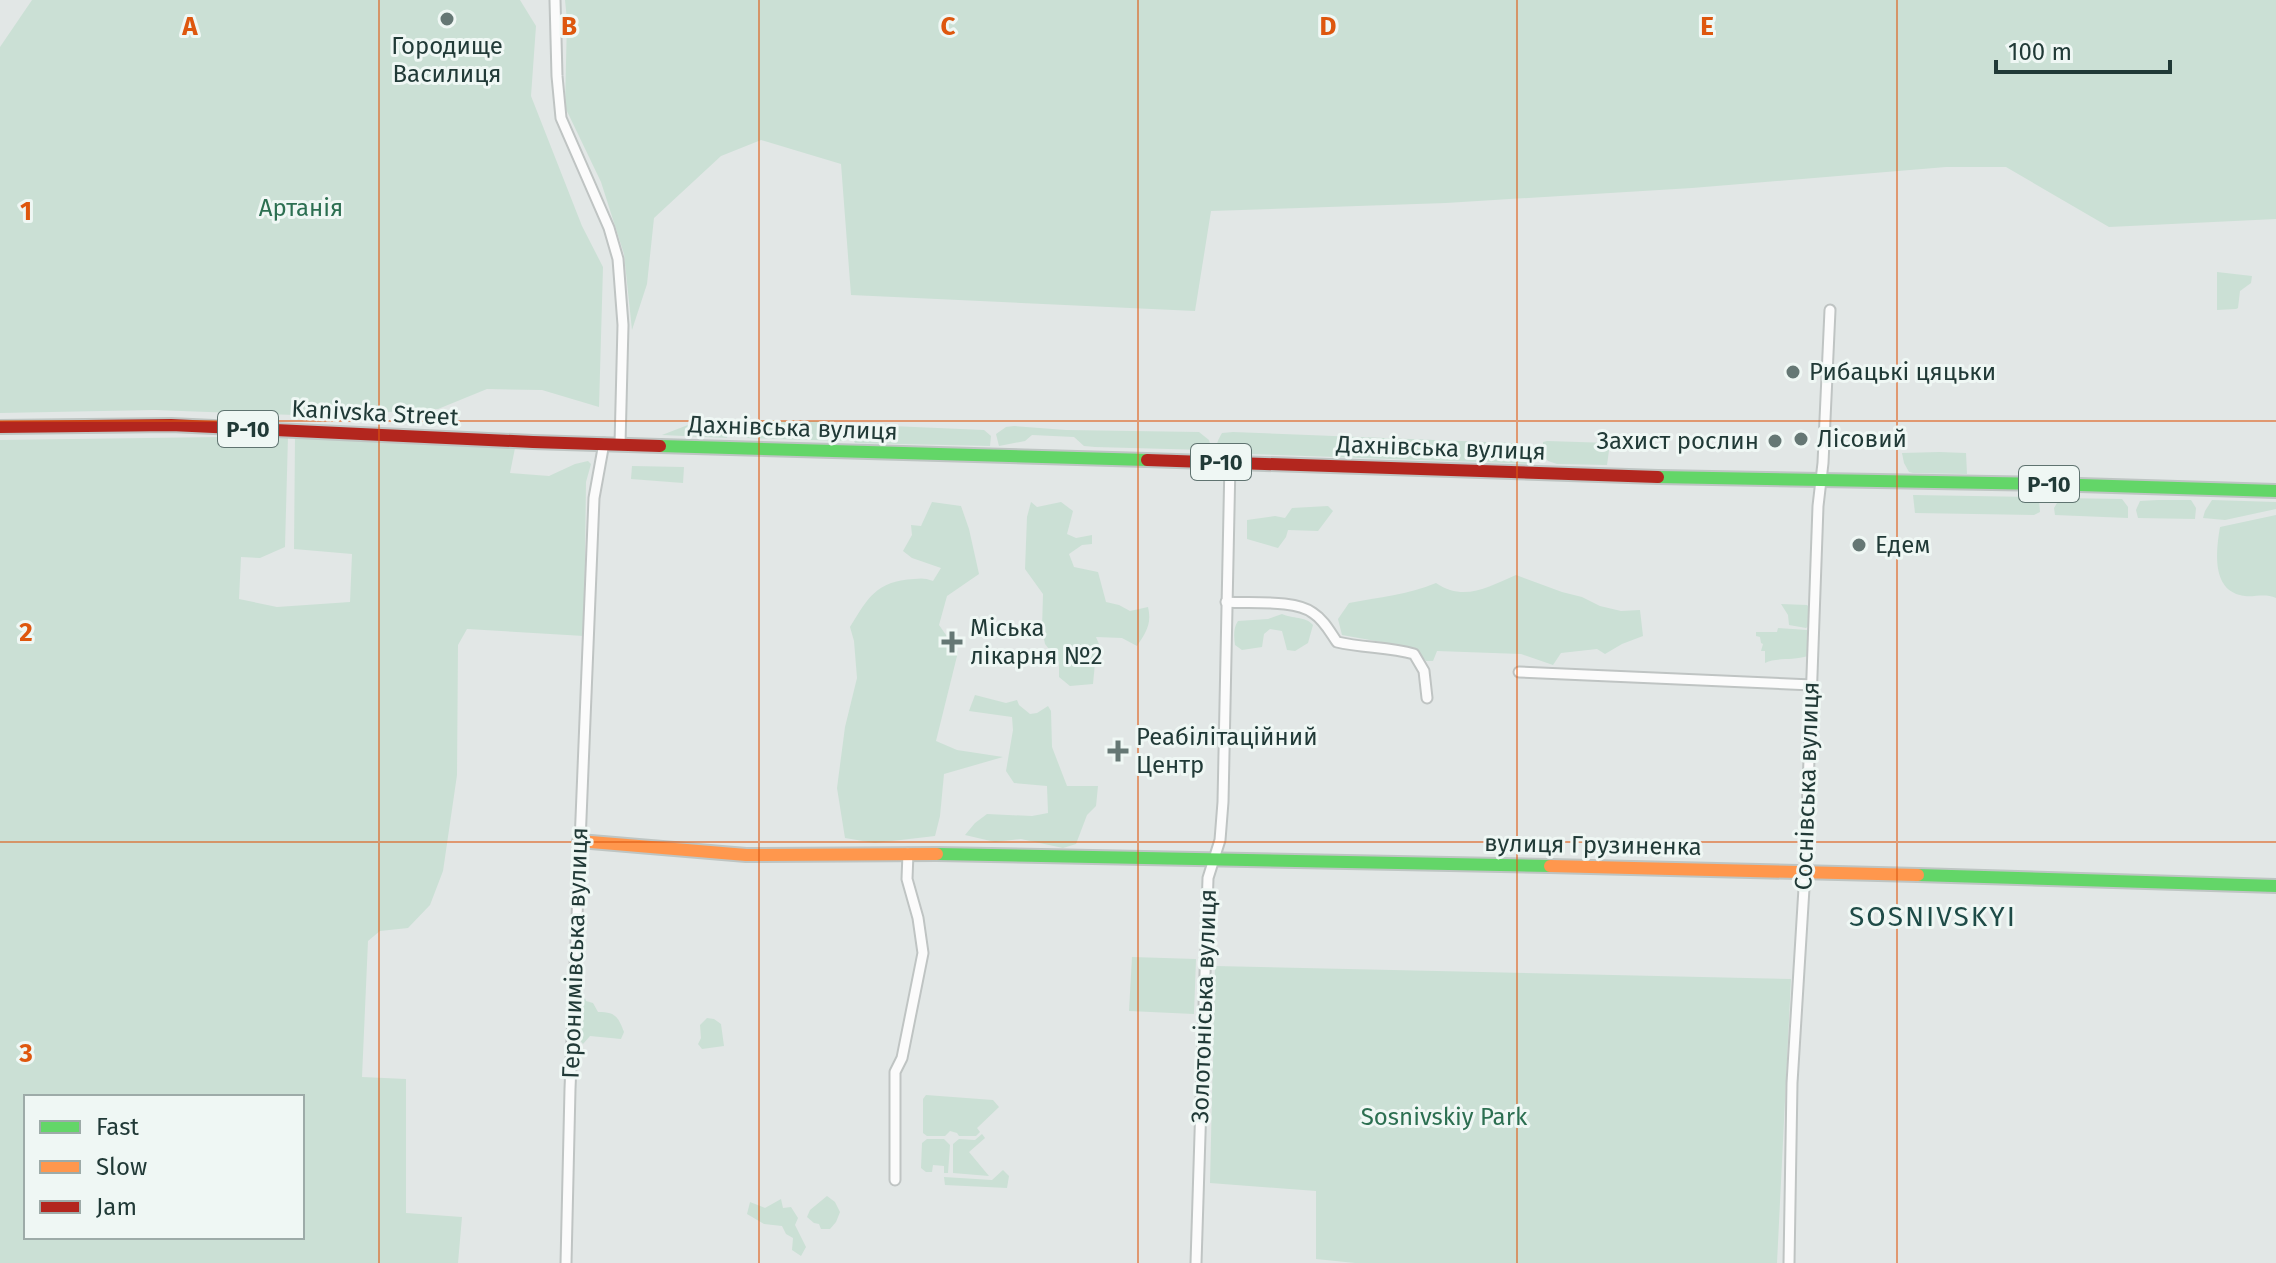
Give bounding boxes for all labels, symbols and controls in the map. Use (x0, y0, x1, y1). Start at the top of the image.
marker: Городище Василиця (438, 10, 456, 28)
text: A (181, 11, 198, 42)
text: B (561, 11, 577, 42)
text: C (941, 11, 956, 42)
text: D (1320, 11, 1337, 42)
text: E (1700, 11, 1714, 42)
scale bar (1996, 24, 2170, 74)
place label: Городище Василиця (391, 32, 503, 88)
text: 100 m (2008, 38, 2072, 66)
park label: Артанія (259, 194, 343, 222)
text: 1 (20, 196, 32, 227)
place label: Рибацькі цяцьки (1809, 358, 1996, 386)
marker: Рибацькі цяцьки (1784, 363, 1802, 381)
street label: Kanivska Street (291, 395, 460, 431)
street label: Дахнівська вулиця (687, 410, 898, 446)
road number: Р-10 (218, 411, 278, 447)
place label: Лісовий (1817, 425, 1907, 453)
place label: Захист рослин (1597, 427, 1759, 455)
street label: Дахнівська вулиця (1335, 430, 1546, 466)
marker: Лісовий (1792, 430, 1810, 448)
marker: Захист рослин (1766, 432, 1784, 450)
road number: Р-10 (1191, 444, 1251, 480)
road number: Р-10 (2019, 466, 2079, 502)
place label: Едем (1875, 531, 1930, 559)
marker: Едем (1850, 536, 1868, 554)
place label: Міська лікарня №2 (970, 614, 1103, 670)
text: 2 (19, 617, 33, 648)
marker: Міська лікарня №2 (941, 631, 963, 653)
street label: Соснівська вулиця (1789, 681, 1825, 891)
place label: Реабілітаційний Центр (1136, 723, 1318, 779)
marker: Реабілітаційний Центр (1107, 740, 1129, 762)
street label: Геронимівська вулиця (557, 827, 593, 1079)
street label: вулиця Грузиненка (1484, 829, 1702, 861)
street label: Золотоніська вулиця (1186, 888, 1222, 1124)
district label: SOSNIVSKYI (1849, 900, 2017, 933)
text: 3 (18, 1038, 33, 1069)
legend (24, 1095, 304, 1239)
park label: Sosnivskiy Park (1361, 1103, 1528, 1131)
text: Fast (96, 1113, 139, 1141)
text: Slow (96, 1153, 147, 1181)
text: Jam (96, 1193, 137, 1221)

